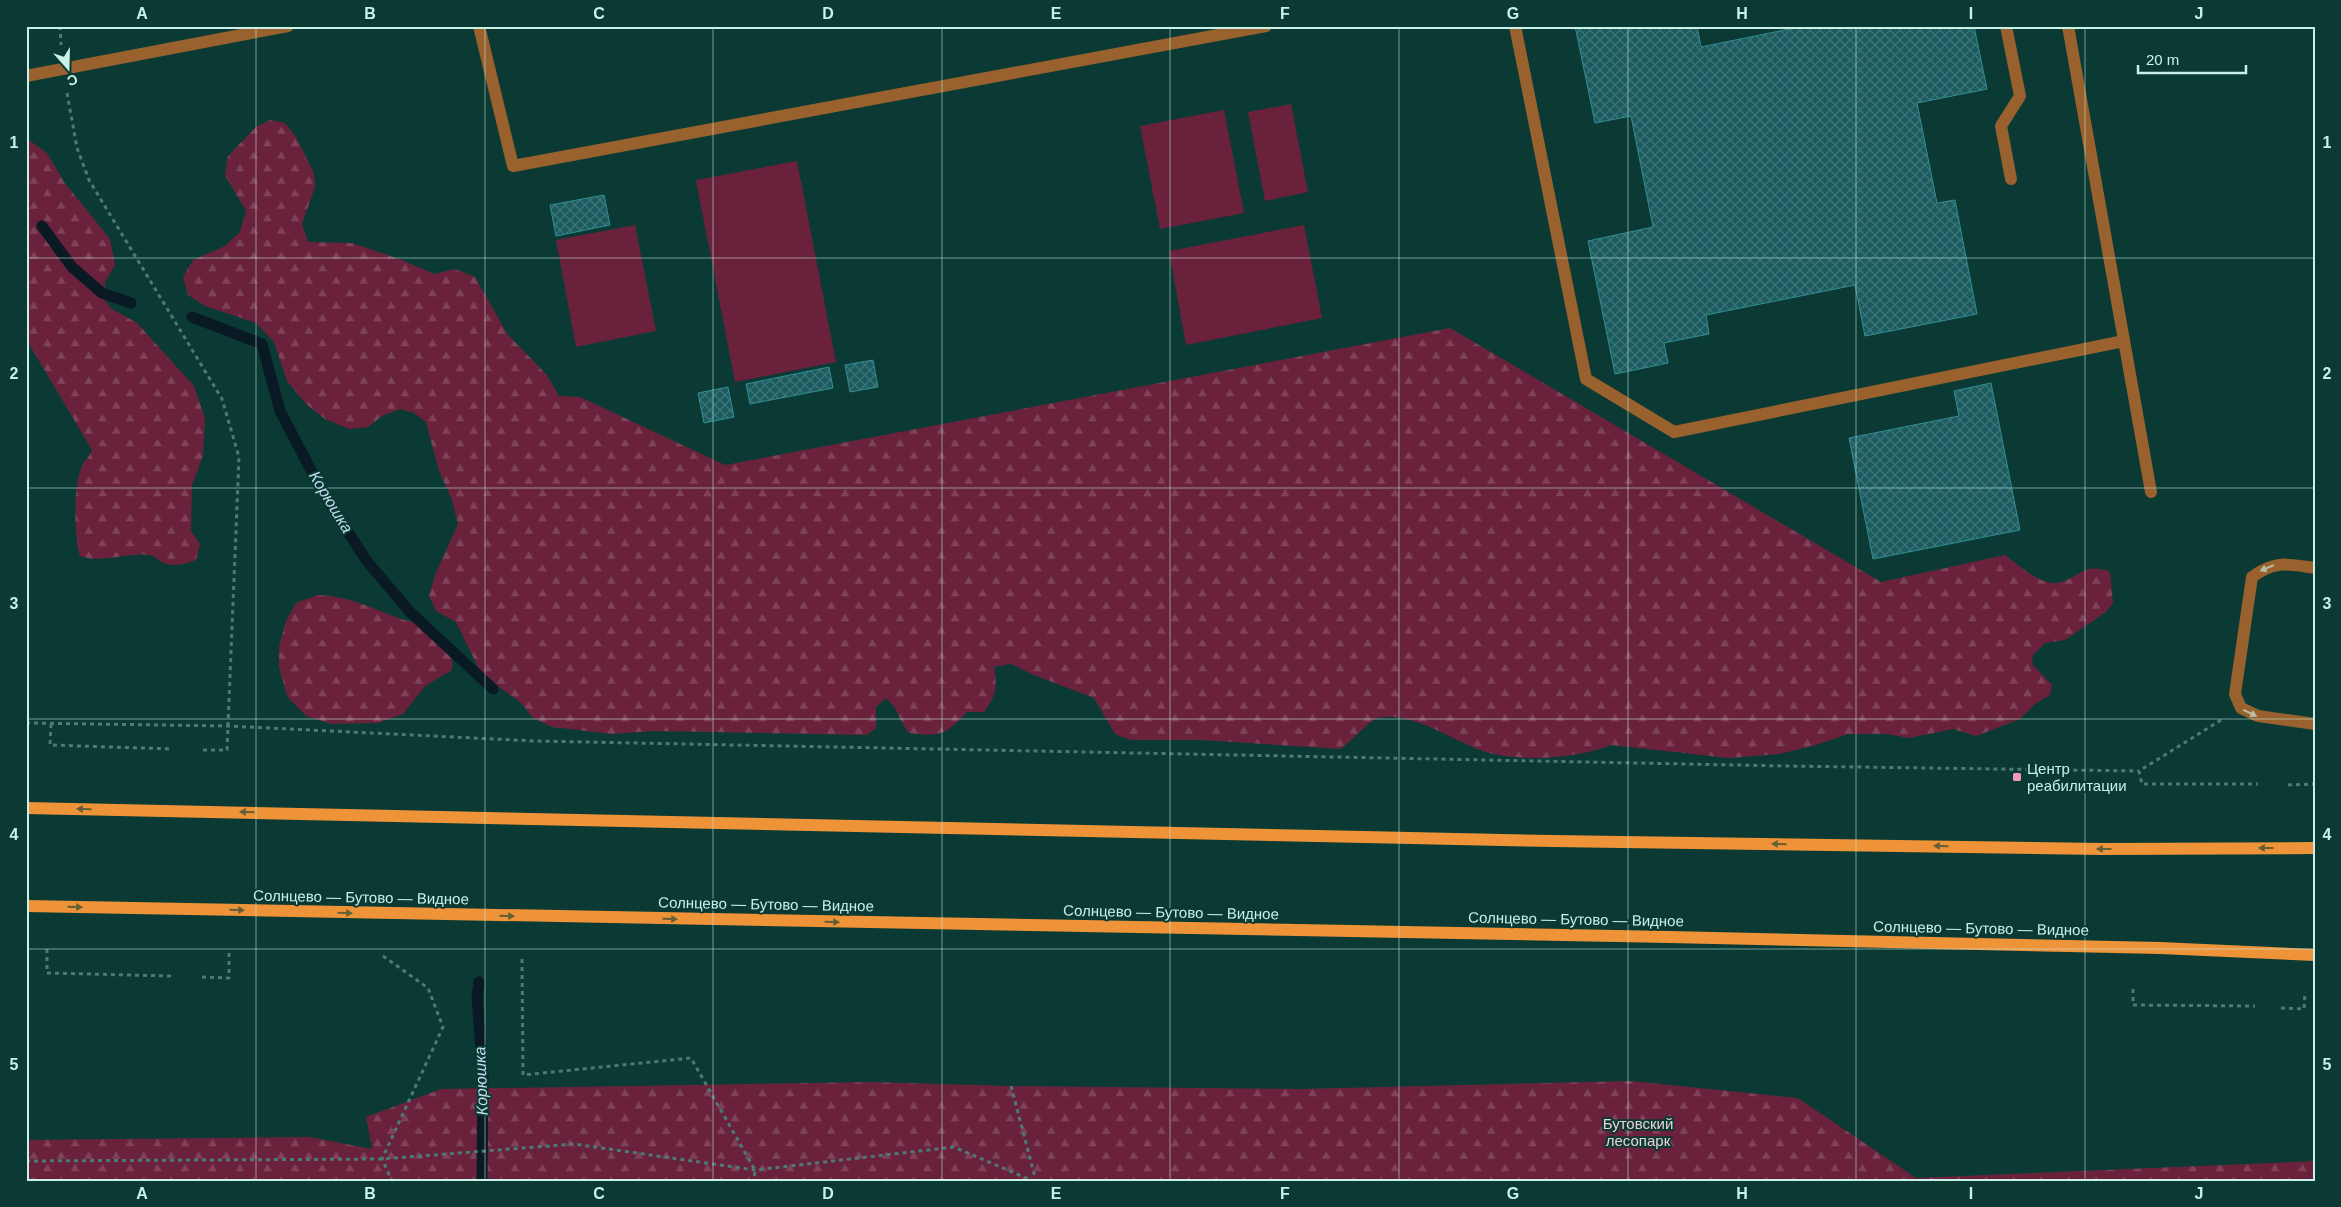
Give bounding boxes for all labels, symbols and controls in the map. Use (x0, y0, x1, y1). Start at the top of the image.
text: A (136, 5, 148, 22)
text: B (364, 5, 376, 22)
text: C (593, 5, 605, 22)
text: D (822, 5, 834, 22)
text: E (1051, 5, 1062, 22)
text: F (1280, 5, 1290, 22)
text: G (1507, 5, 1519, 22)
text: H (1736, 5, 1748, 22)
text: I (1969, 5, 1973, 22)
text: J (2195, 5, 2203, 22)
north arrow (42, 42, 92, 92)
scale bar (2138, 42, 2246, 74)
text: 20 m (2146, 51, 2179, 68)
text: С (65, 71, 80, 89)
text: 1 (10, 134, 19, 151)
text: 1 (2323, 134, 2332, 151)
text: 2 (10, 365, 19, 382)
text: 2 (2323, 365, 2332, 382)
water label: Корюшка (306, 468, 356, 536)
one-way arrow (2260, 564, 2274, 572)
text: 3 (10, 595, 19, 612)
text: 3 (2323, 595, 2332, 612)
one-way arrow (2243, 708, 2258, 717)
place label: Центр реабилитации (2027, 760, 2127, 794)
marker: Центр реабилитации (2011, 771, 2023, 783)
one-way arrow (76, 805, 92, 813)
one-way arrow (239, 808, 255, 816)
text: 4 (10, 826, 19, 843)
text: 4 (2323, 826, 2332, 843)
one-way arrow (1770, 840, 1786, 848)
one-way arrow (1933, 842, 1949, 850)
one-way arrow (2258, 844, 2274, 852)
one-way arrow (2095, 845, 2111, 853)
street label: Солнцево — Бутово — Видное (253, 887, 469, 907)
street label: Солнцево — Бутово — Видное (658, 894, 874, 914)
street label: Солнцево — Бутово — Видное (1063, 902, 1279, 922)
one-way arrow (67, 903, 83, 911)
one-way arrow (230, 907, 246, 915)
one-way arrow (337, 909, 353, 917)
street label: Солнцево — Бутово — Видное (1468, 909, 1684, 929)
one-way arrow (500, 912, 516, 920)
one-way arrow (662, 915, 678, 923)
one-way arrow (824, 918, 840, 926)
street label: Солнцево — Бутово — Видное (1873, 918, 2089, 938)
water label: Корюшка (471, 1046, 491, 1116)
text: 5 (10, 1056, 19, 1073)
text: 5 (2323, 1056, 2332, 1073)
park label: Бутовский лесопарк (1603, 1115, 1673, 1149)
text: A (136, 1185, 148, 1202)
text: B (364, 1185, 376, 1202)
text: C (593, 1185, 605, 1202)
text: D (822, 1185, 834, 1202)
text: E (1051, 1185, 1062, 1202)
text: F (1280, 1185, 1290, 1202)
text: G (1507, 1185, 1519, 1202)
text: H (1736, 1185, 1748, 1202)
text: I (1969, 1185, 1973, 1202)
text: J (2195, 1185, 2203, 1202)

